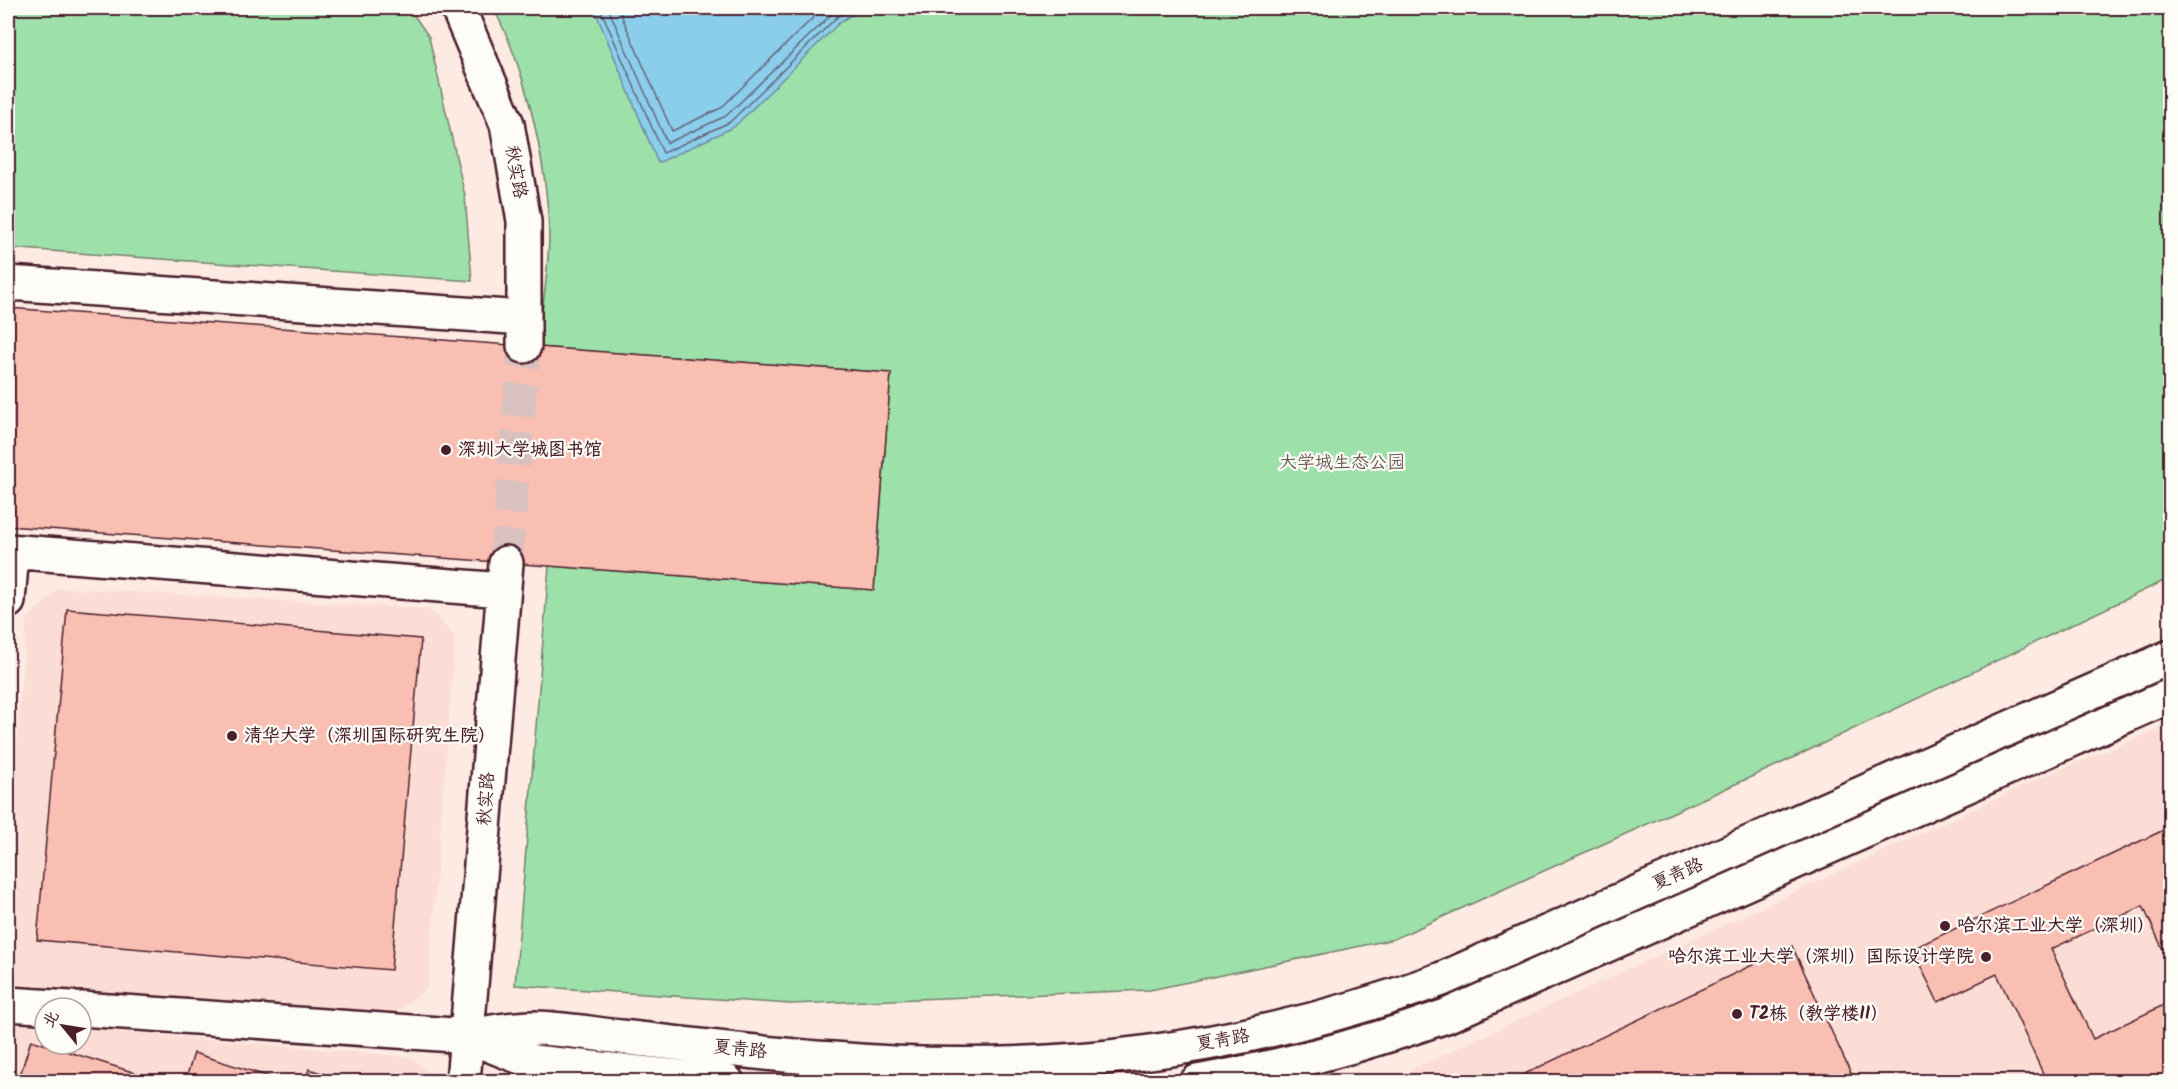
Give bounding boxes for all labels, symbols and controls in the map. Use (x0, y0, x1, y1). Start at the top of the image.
street label: 秋实路 (496, 143, 534, 201)
place label: 深圳大学城图书馆 (458, 436, 602, 465)
marker: 深圳大学城图书馆 (439, 443, 453, 457)
park label: 大学城生态公园 (1279, 449, 1405, 478)
place label: 清华大学（深圳国际研究生院） (244, 722, 496, 751)
marker: 清华大学（深圳国际研究生院） (225, 729, 239, 743)
street label: 秋实路 (471, 771, 503, 827)
street label: 夏青路 (1647, 851, 1709, 899)
place label: 哈尔滨工业大学（深圳） (1957, 912, 2155, 941)
marker: 哈尔滨工业大学（深圳） (1938, 919, 1952, 933)
place label: 哈尔滨工业大学（深圳）国际设计学院 (1668, 943, 1974, 972)
marker: 哈尔滨工业大学（深圳）国际设计学院 (1979, 950, 1993, 964)
north arrow (33, 996, 93, 1056)
place label: T2栋（教学楼II） (1749, 1000, 1888, 1029)
text: 北 (36, 1006, 66, 1032)
marker: T2栋（教学楼II） (1730, 1007, 1744, 1021)
street label: 夏青路 (1194, 1022, 1252, 1060)
street label: 夏青路 (712, 1033, 768, 1067)

